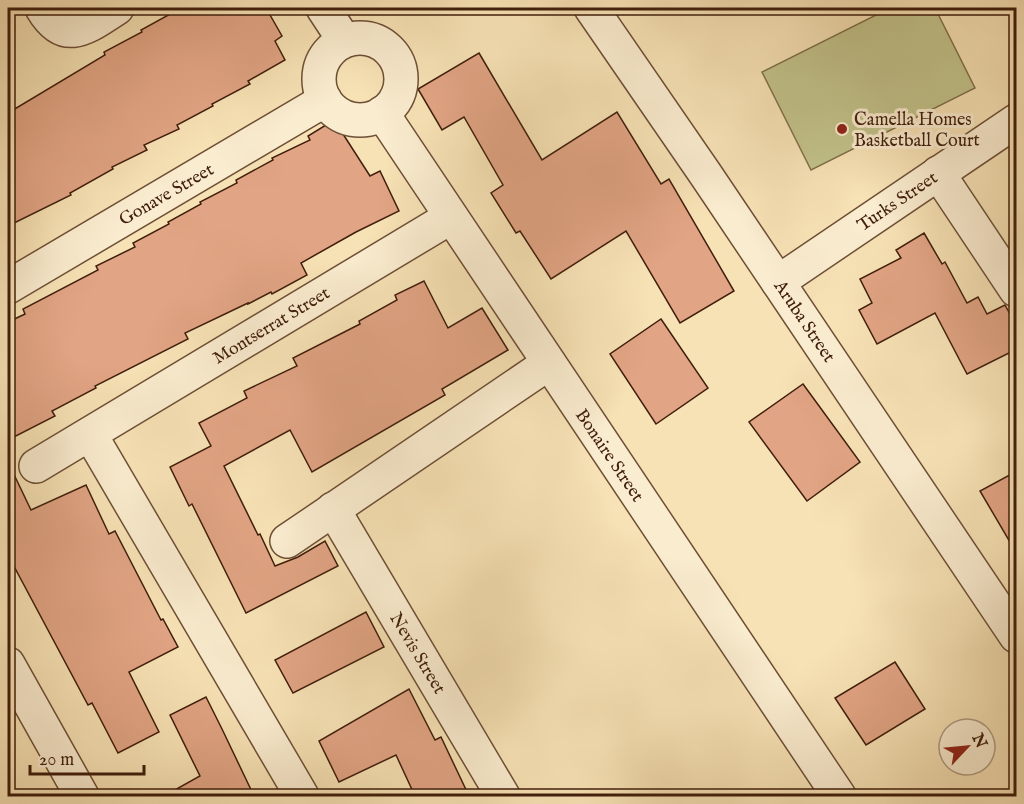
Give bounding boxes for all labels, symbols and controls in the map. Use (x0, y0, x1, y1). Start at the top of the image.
place label: Camella Homes Basketball Court (854, 109, 980, 153)
marker: Camella Homes Basketball Court (835, 122, 849, 136)
street label: Gonave Street (115, 159, 218, 232)
street label: Turks Street (853, 167, 942, 238)
street label: Aruba Street (767, 276, 840, 367)
street label: Montserrat Street (209, 282, 334, 370)
street label: Bonaire Street (569, 405, 648, 507)
street label: Nevis Street (383, 609, 450, 699)
north arrow (937, 717, 997, 777)
text: N (966, 730, 991, 752)
scale bar (30, 738, 144, 776)
text: 20 m (39, 749, 74, 772)

